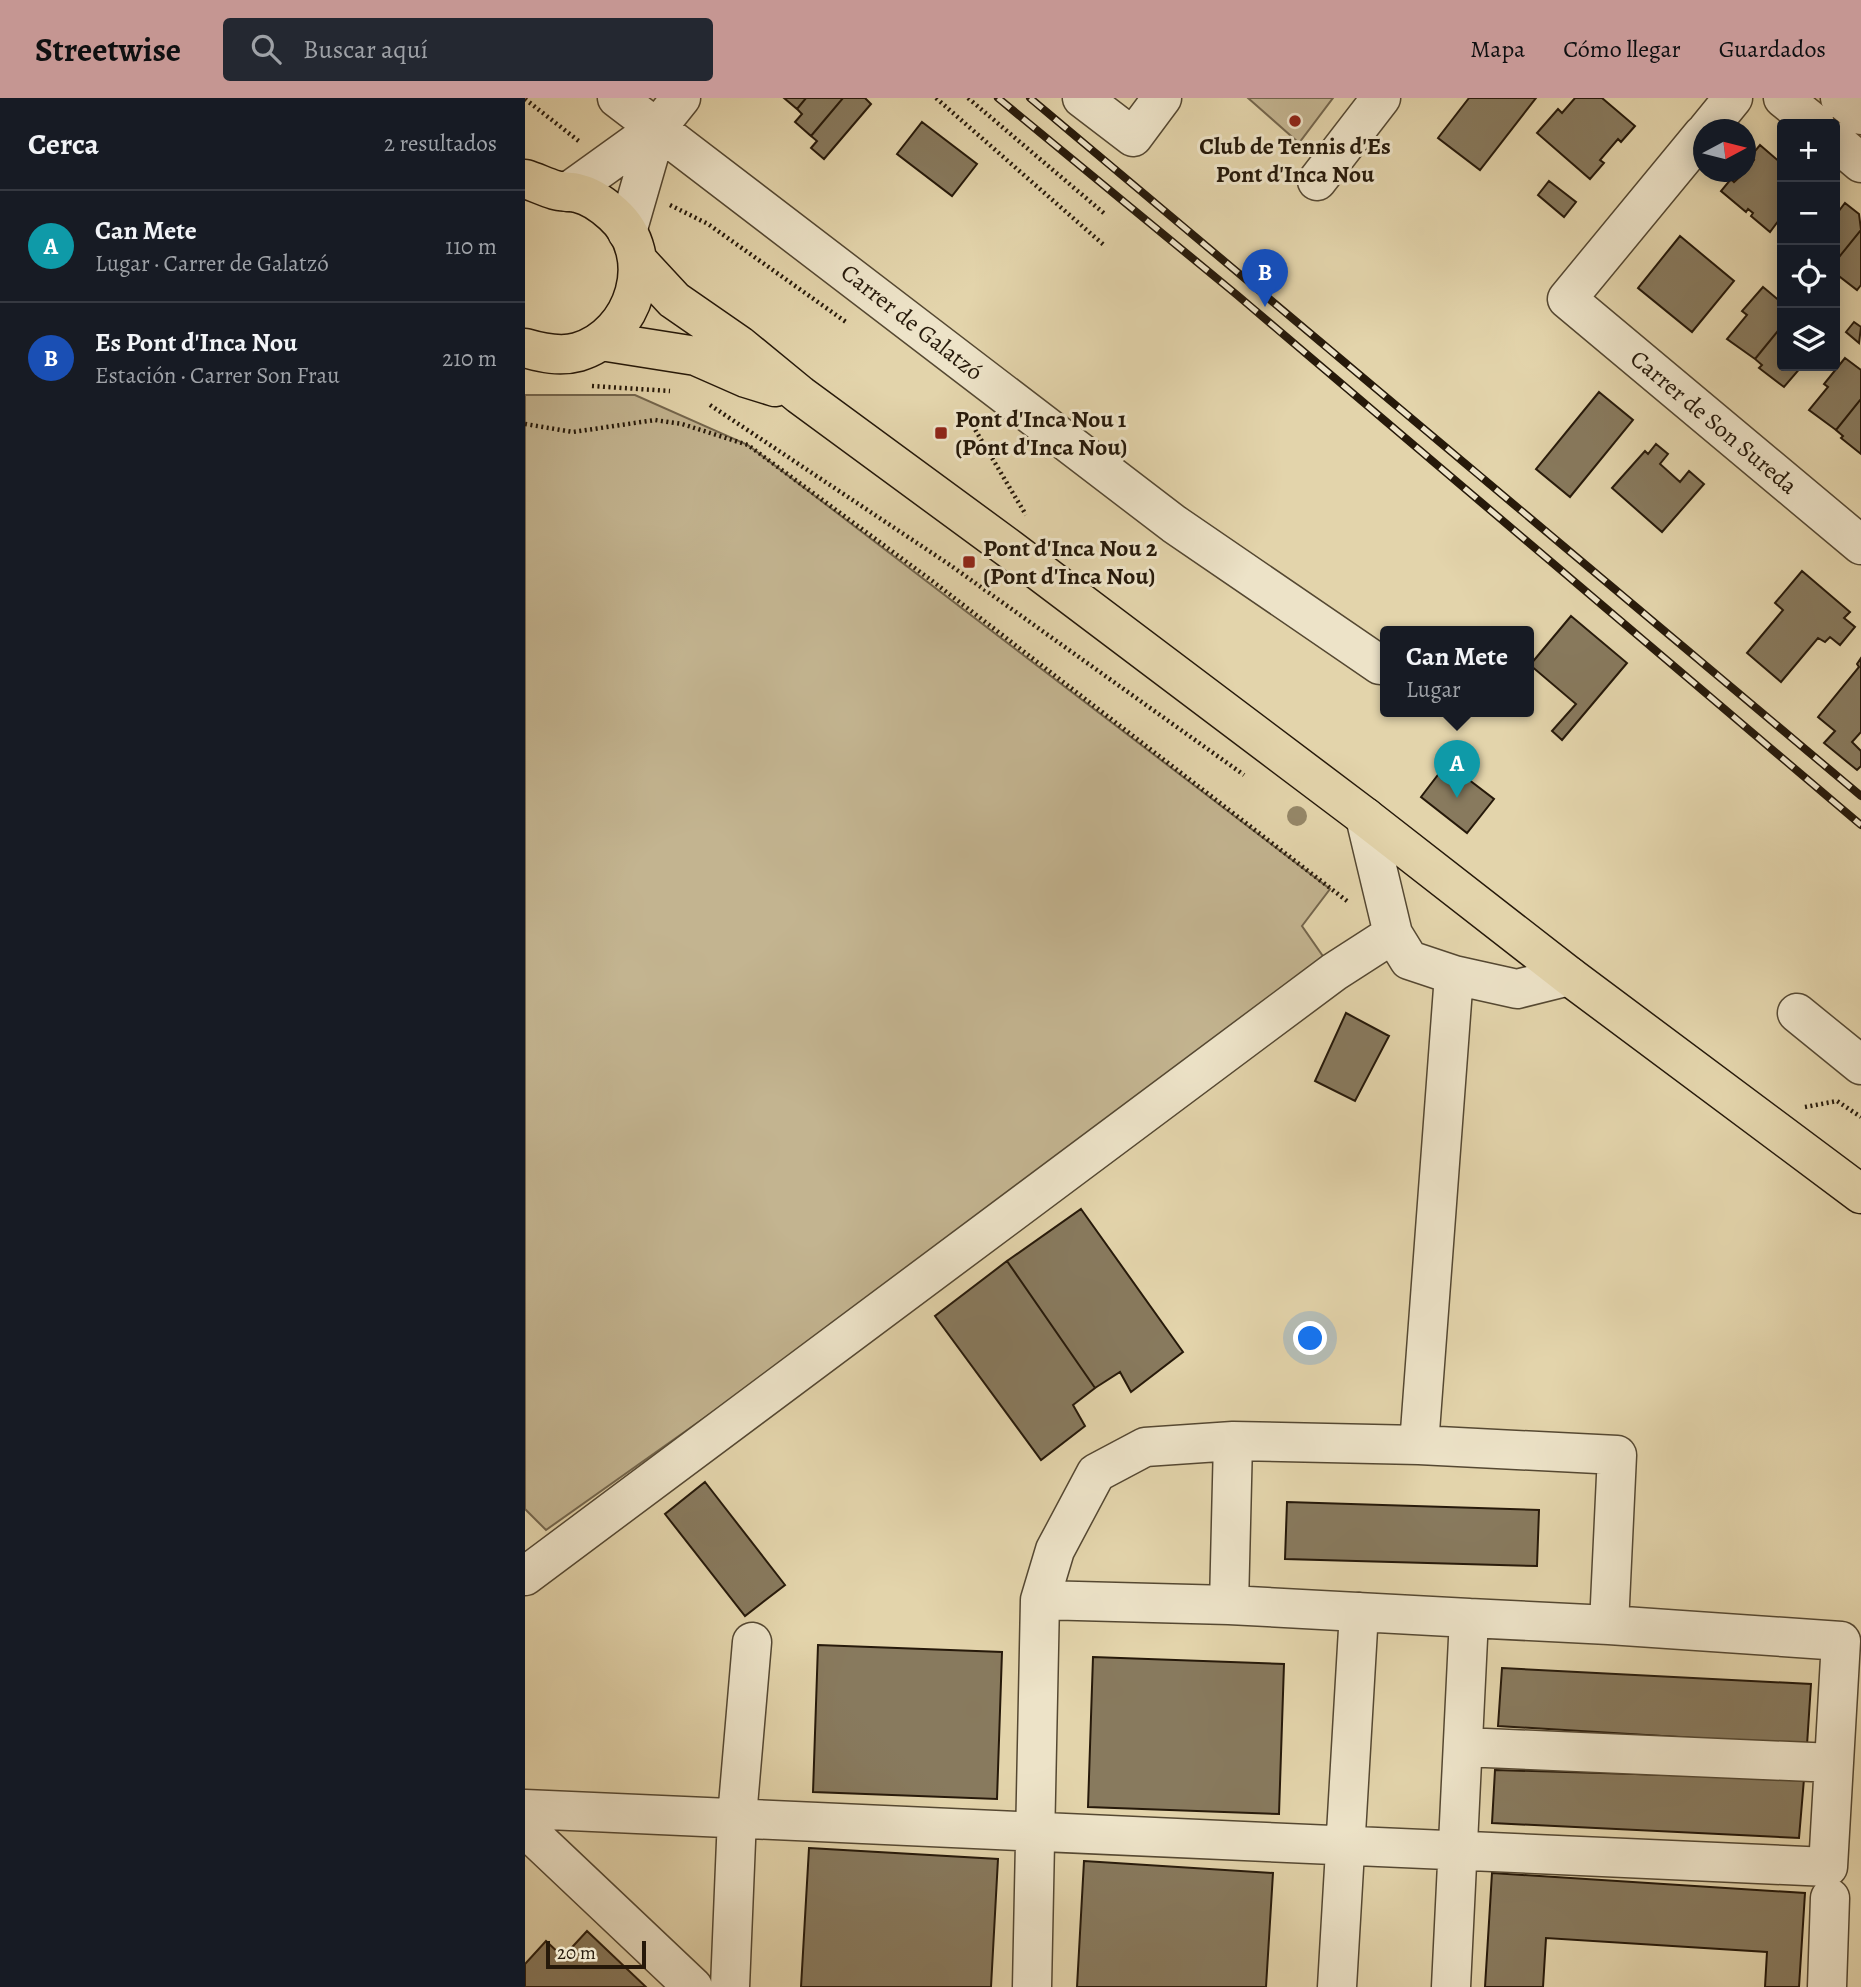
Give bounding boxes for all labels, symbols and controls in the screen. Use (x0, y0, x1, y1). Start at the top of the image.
search box (223, 18, 713, 81)
text: Streetwise (35, 27, 181, 72)
icon: search (247, 30, 285, 68)
text: Buscar aquí (303, 32, 428, 67)
text: Mapa (1470, 33, 1525, 65)
text: Cómo llegar (1563, 33, 1681, 65)
text: Guardados (1719, 33, 1826, 65)
marker: Club de Tennis d'Es Pont d'Inca Nou (1287, 113, 1303, 129)
north arrow (1693, 119, 1756, 182)
map controls (1777, 119, 1840, 371)
button: + (1777, 119, 1840, 182)
text: Cerca (28, 124, 99, 164)
text: 2 resultados (384, 128, 497, 159)
place label: Club de Tennis d'Es Pont d'Inca Nou (1199, 130, 1391, 190)
button: − (1777, 182, 1840, 245)
text: Can Mete (95, 213, 197, 248)
text: A (44, 231, 58, 262)
text: 110 m (445, 231, 497, 262)
button: locate (1777, 245, 1840, 308)
text: Lugar · Carrer de Galatzó (95, 248, 329, 279)
pin: B (1242, 249, 1288, 307)
street label: Carrer de Galatzó (834, 256, 990, 388)
button: layers (1777, 308, 1840, 371)
text: Es Pont d'Inca Nou (95, 325, 297, 360)
text: B (44, 343, 58, 374)
text: 210 m (442, 343, 497, 374)
street label: Carrer de Son Sureda (1624, 343, 1805, 502)
text: Estación · Carrer Son Frau (95, 360, 340, 391)
place label: Pont d'Inca Nou 1 (Pont d'Inca Nou) (955, 403, 1128, 463)
marker: Pont d'Inca Nou 1 (Pont d'Inca Nou) (933, 425, 949, 441)
place label: Pont d'Inca Nou 2 (Pont d'Inca Nou) (983, 532, 1158, 592)
marker: Pont d'Inca Nou 2 (Pont d'Inca Nou) (961, 554, 977, 570)
popup (1380, 626, 1534, 717)
text: Can Mete (1406, 639, 1508, 674)
text: Lugar (1406, 674, 1461, 705)
pin: A (1434, 740, 1480, 798)
your location (1293, 1321, 1327, 1355)
scale bar (546, 1938, 646, 1970)
text: 20 m (557, 1940, 596, 1966)

